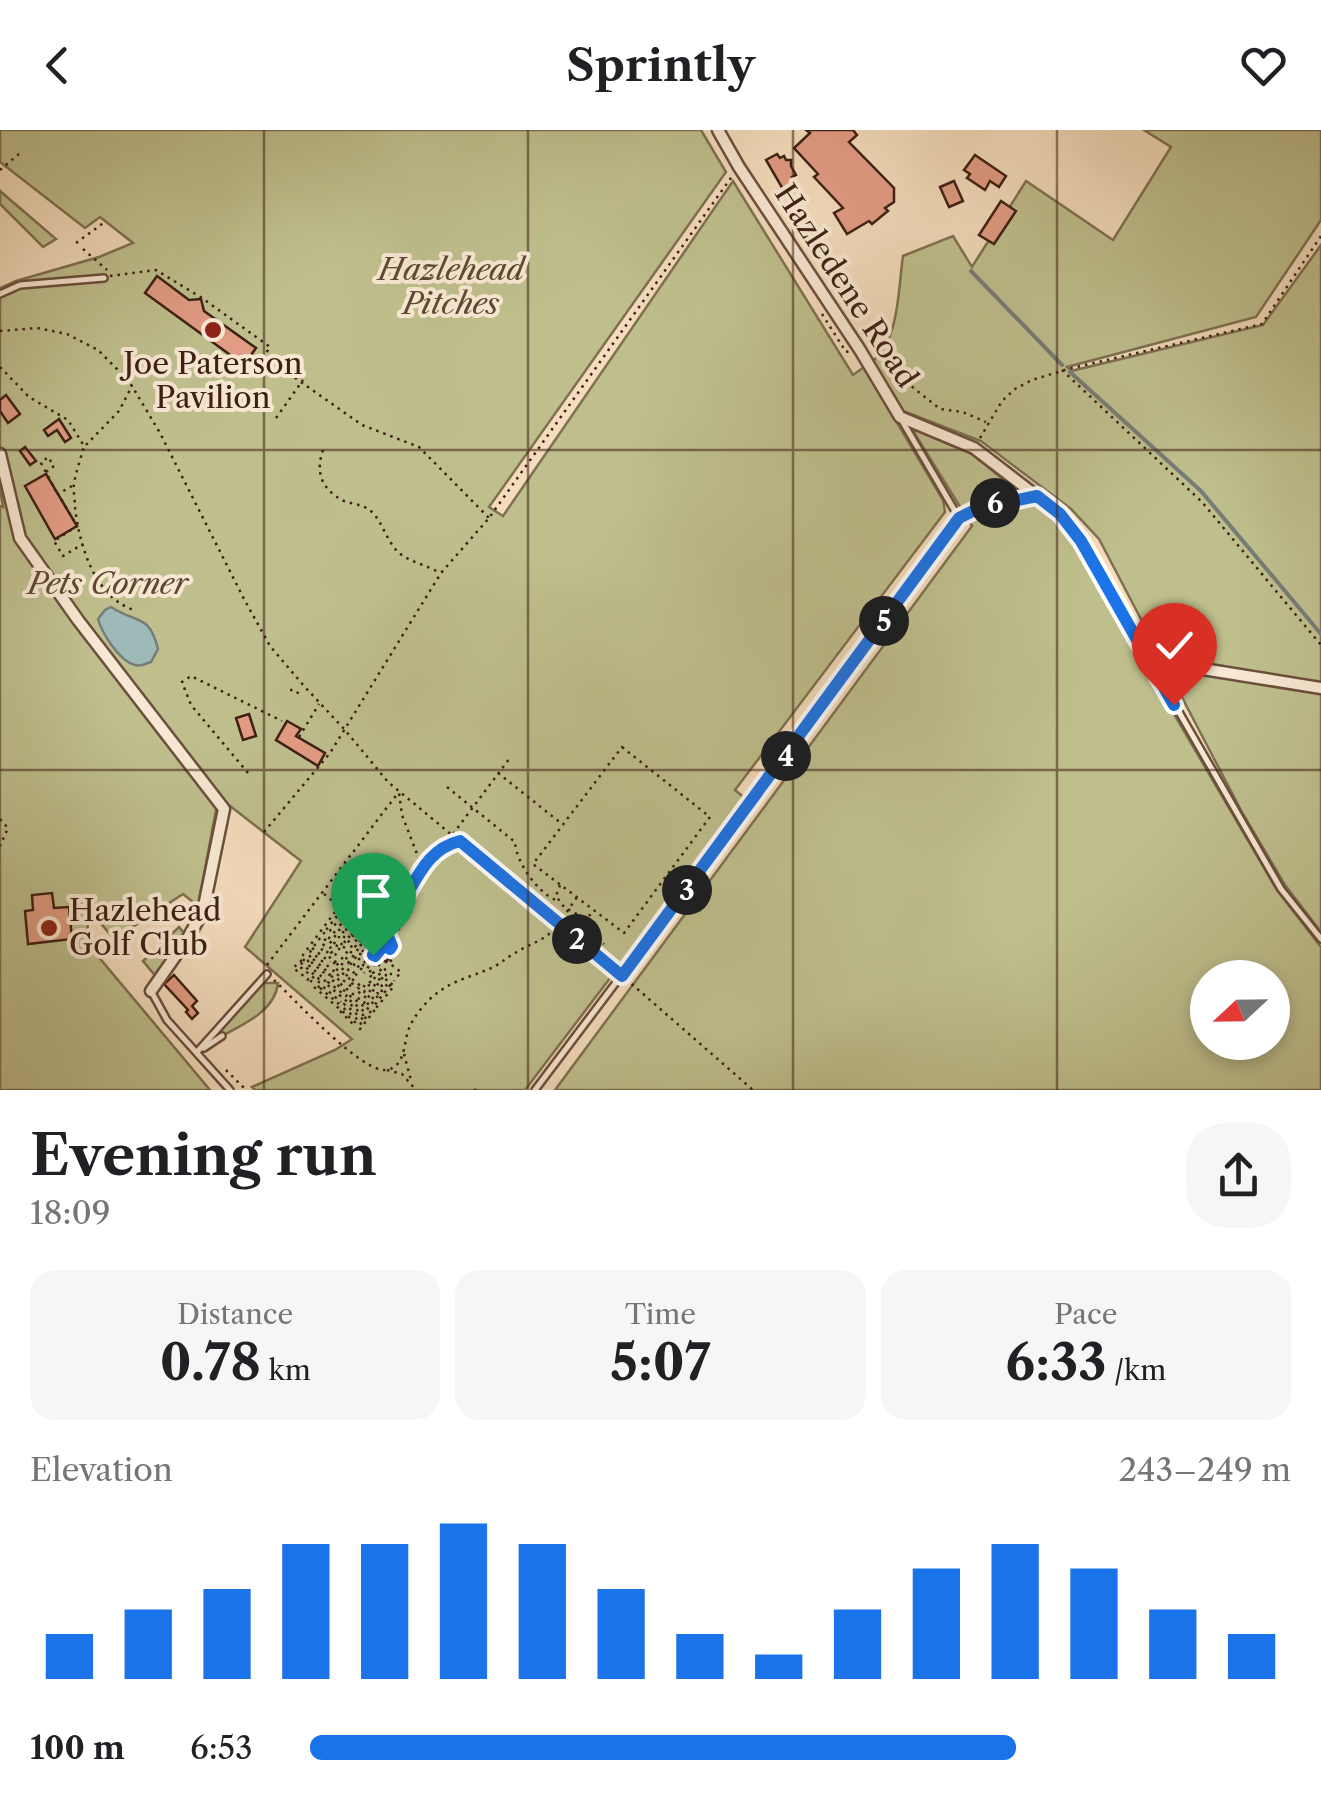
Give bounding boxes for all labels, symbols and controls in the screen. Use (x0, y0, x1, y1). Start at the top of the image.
text: Sprintly (566, 37, 755, 93)
icon: back (30, 38, 85, 93)
icon: heart (1236, 38, 1291, 93)
street label: Hazledene Road (767, 177, 926, 394)
park label: Hazlehead Pitches (376, 251, 527, 322)
marker: Joe Paterson Pavilion (202, 319, 224, 341)
place label: Joe Paterson Pavilion (120, 345, 303, 416)
pin: 6 (970, 478, 1020, 528)
text: 6 (987, 486, 1003, 520)
park label: Pets Corner (26, 565, 190, 602)
pin: 5 (859, 596, 909, 646)
pin (1132, 603, 1217, 706)
text: 5 (876, 604, 892, 638)
icon: check (1147, 618, 1202, 673)
pin: 4 (761, 731, 811, 781)
text: 4 (778, 739, 794, 773)
pin (331, 853, 416, 956)
pin: 3 (662, 865, 712, 915)
icon: arrive (346, 868, 401, 923)
text: 3 (679, 873, 695, 907)
place label: Hazlehead Golf Club (69, 892, 221, 963)
pin: 2 (552, 914, 602, 964)
marker: Hazlehead Golf Club (38, 917, 60, 939)
text: 2 (569, 922, 585, 956)
north arrow (1190, 960, 1290, 1060)
map controls (1190, 960, 1290, 1060)
text: Evening run (30, 1122, 377, 1189)
button: share (1186, 1123, 1291, 1228)
text: 18:09 (30, 1193, 110, 1232)
text: Distance (177, 1297, 293, 1331)
text: Time (625, 1297, 696, 1331)
text: Pace (1054, 1297, 1117, 1331)
text: 0.78 (160, 1331, 261, 1393)
text: 5:07 (610, 1331, 711, 1393)
text: 6:33 (1005, 1331, 1107, 1393)
text: km (261, 1353, 311, 1387)
text: /km (1107, 1353, 1166, 1387)
text: Elevation (30, 1450, 173, 1489)
text: 243–249 m (1119, 1450, 1291, 1489)
text: 100 m (30, 1728, 125, 1767)
text: 6:53 (190, 1728, 253, 1767)

